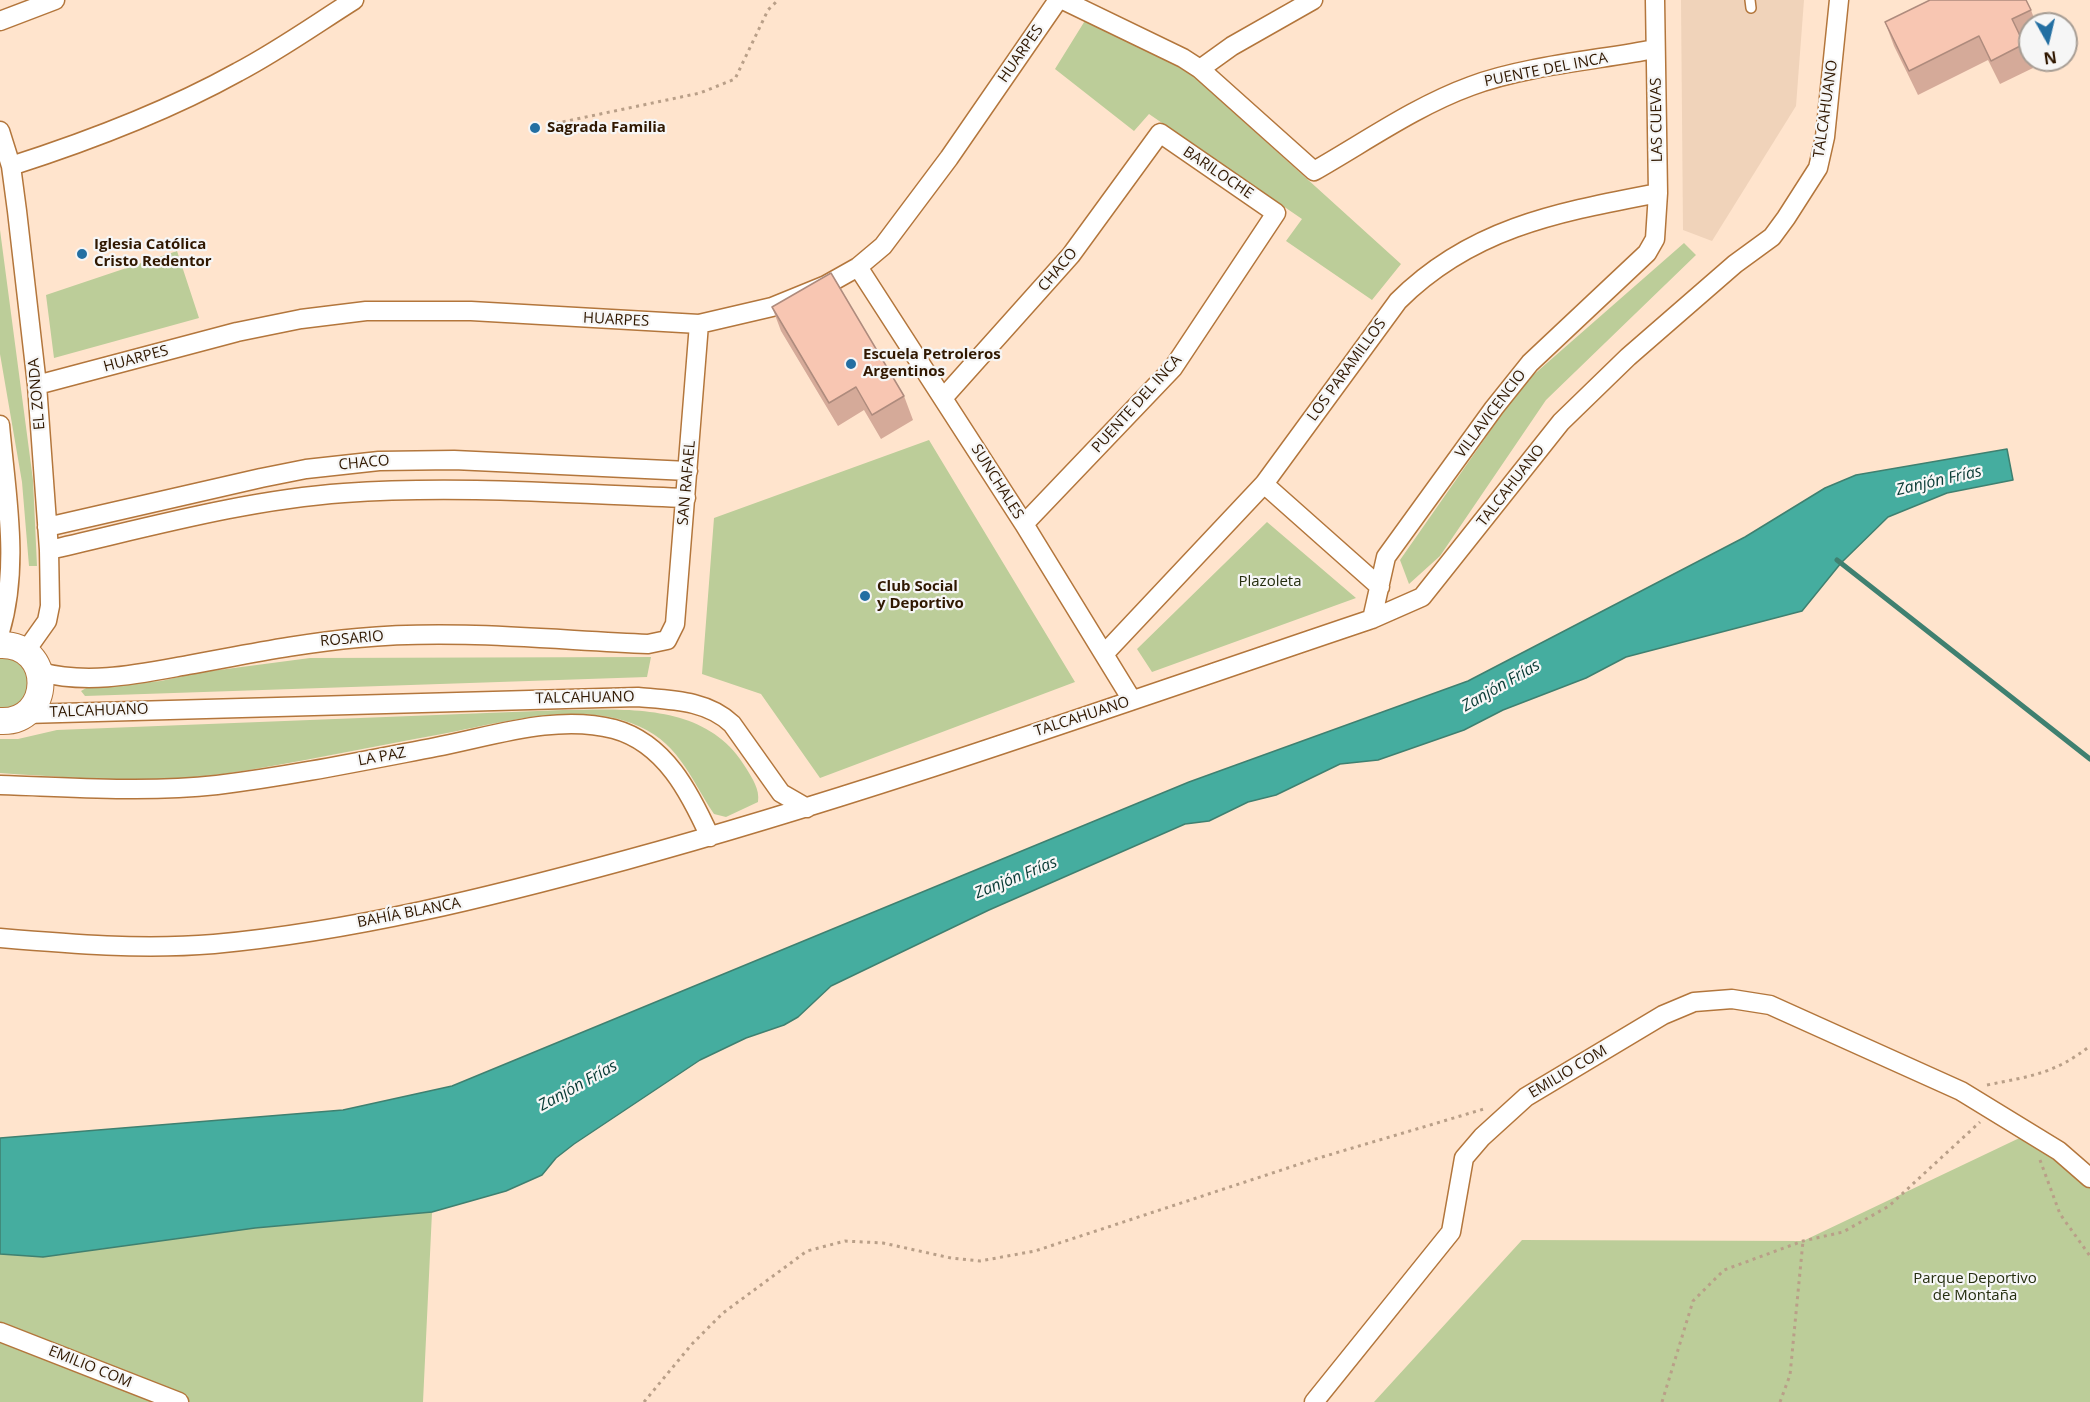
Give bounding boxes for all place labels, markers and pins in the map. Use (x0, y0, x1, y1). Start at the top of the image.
place label: Sagrada Familia (547, 119, 666, 137)
marker: Sagrada Familia (528, 121, 542, 135)
place label: Iglesia Católica Cristo Redentor (94, 236, 212, 271)
marker: Iglesia Católica Cristo Redentor (75, 247, 89, 261)
place label: Escuela Petroleros Argentinos (863, 346, 1001, 381)
marker: Escuela Petroleros Argentinos (844, 357, 858, 371)
place label: Club Social y Deportivo (877, 578, 964, 613)
marker: Club Social y Deportivo (858, 589, 872, 603)

